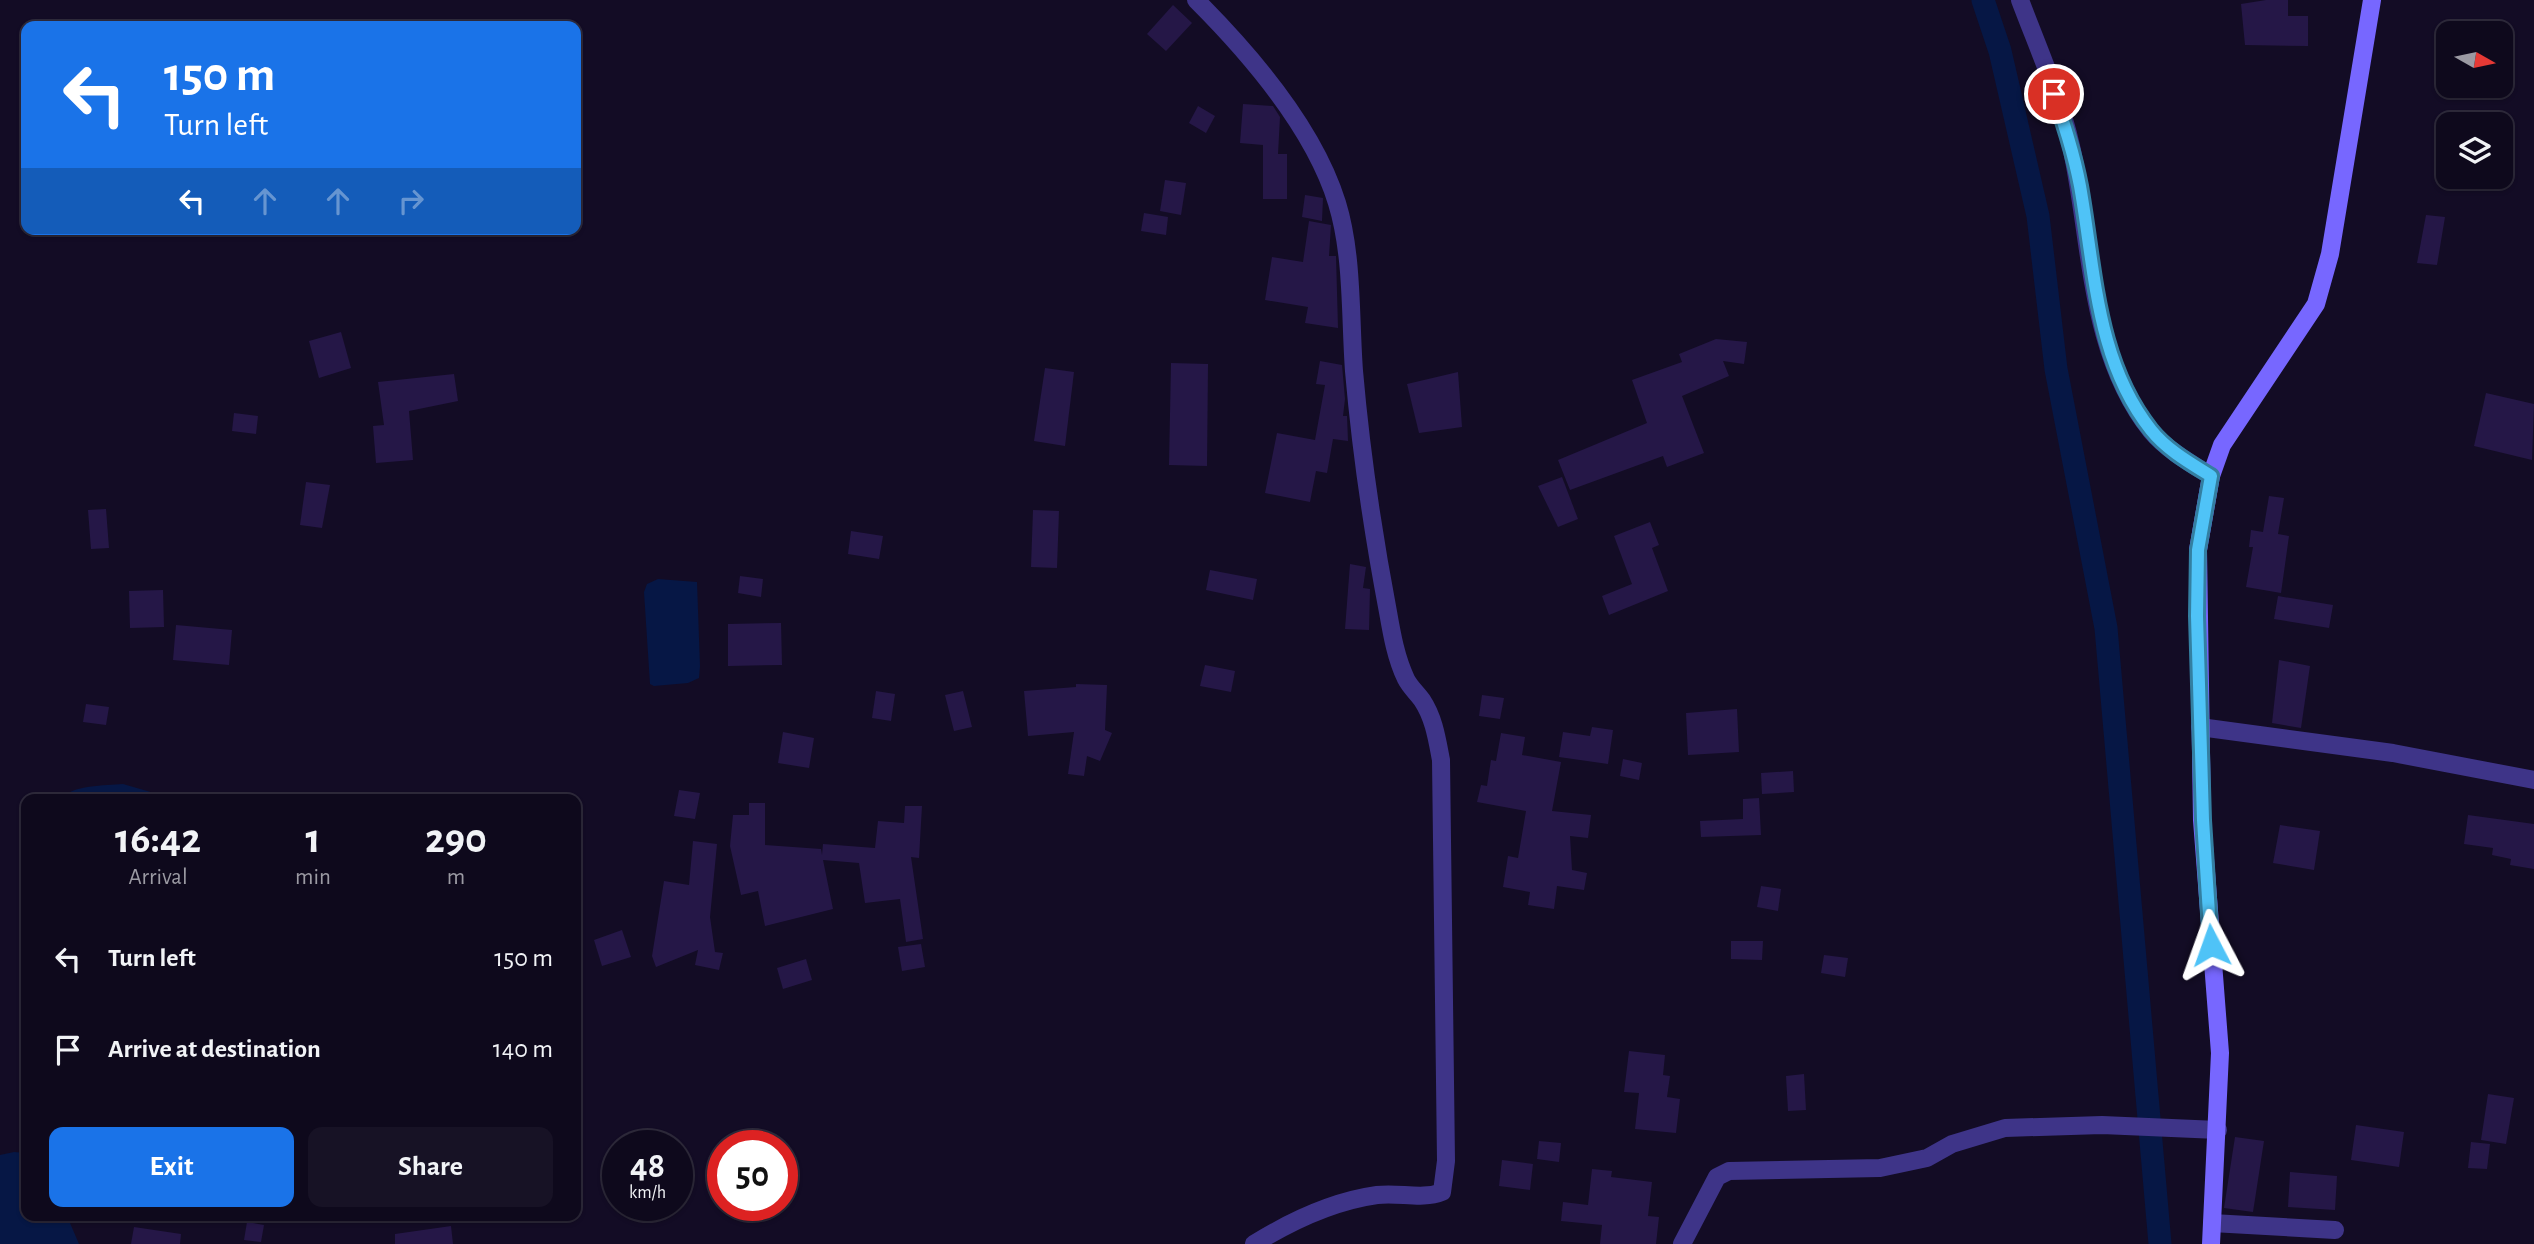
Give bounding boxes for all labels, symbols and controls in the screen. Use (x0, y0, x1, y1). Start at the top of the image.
north arrow (2436, 21, 2513, 98)
map controls (2436, 21, 2513, 189)
icon: left (49, 49, 140, 140)
text: 150 m (164, 51, 275, 100)
pin (2024, 64, 2084, 124)
icon: arrive (2035, 75, 2073, 113)
text: Turn left (164, 109, 268, 141)
button: layers (2436, 112, 2513, 189)
icon: left (173, 182, 211, 220)
icon: ahead (246, 182, 284, 220)
icon: ahead (319, 182, 357, 220)
icon: right (392, 182, 430, 220)
text: 16:42 (115, 818, 201, 860)
text: 1 (305, 818, 321, 860)
text: 290 (425, 818, 487, 860)
text: Arrival (128, 866, 188, 889)
text: min (295, 866, 331, 889)
text: m (447, 866, 465, 889)
position arrow (2174, 908, 2248, 982)
icon: left (49, 940, 87, 978)
text: Turn left (108, 945, 196, 971)
text: 150 m (494, 945, 553, 971)
icon: arrive (49, 1031, 87, 1069)
text: Arrive at destination (108, 1036, 321, 1062)
text: 140 m (493, 1036, 553, 1062)
button: Exit (49, 1127, 294, 1207)
button: Share (308, 1127, 553, 1207)
speed limit sign: 50 (707, 1130, 798, 1221)
text: 48 (630, 1149, 665, 1184)
text: km/h (629, 1184, 666, 1202)

